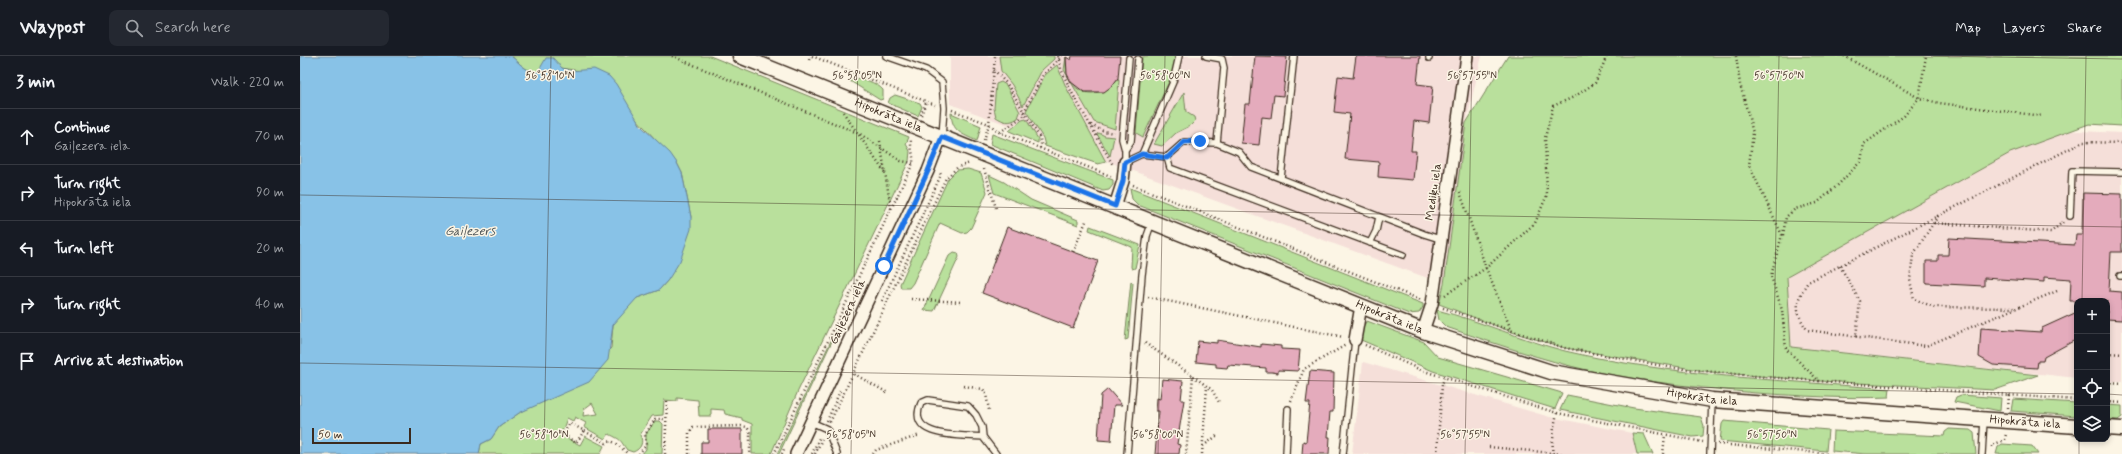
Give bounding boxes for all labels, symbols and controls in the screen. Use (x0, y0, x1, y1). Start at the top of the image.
search box (109, 10, 389, 46)
text: Waypost (20, 15, 85, 40)
icon: search (123, 17, 145, 39)
text: Search here (155, 18, 231, 38)
text: Map (1955, 19, 1981, 37)
text: Layers (2003, 19, 2045, 37)
text: Share (2067, 19, 2102, 37)
text: 56°58'10"N (526, 69, 575, 83)
text: 56°58'05"N (832, 69, 882, 83)
text: 56°58'00"N (1140, 69, 1190, 83)
text: 56°57'55"N (1447, 69, 1497, 83)
text: 56°57'50"N (1754, 69, 1804, 83)
text: 3 min (16, 71, 55, 93)
text: Walk · 220 m (211, 74, 284, 91)
street label: Hipokrāta iela (852, 95, 925, 137)
text: Continue (54, 118, 110, 138)
icon: ahead (16, 126, 38, 148)
text: 70 m (255, 128, 284, 145)
route end (1191, 132, 1209, 150)
text: Gaiļezera iela (54, 138, 130, 155)
street label: Mediķu iela (1422, 162, 1446, 222)
text: Turn right (54, 174, 121, 194)
icon: right (16, 182, 38, 204)
text: 90 m (256, 184, 284, 201)
text: Hipokrāta iela (54, 194, 131, 211)
water label: Gaiļezers (445, 223, 497, 240)
icon: left (16, 238, 38, 260)
text: Turn left (54, 239, 114, 259)
text: 20 m (256, 240, 284, 257)
route start (875, 257, 893, 275)
street label: Gaiļezera iela (826, 276, 870, 347)
icon: right (16, 294, 38, 316)
text: Turn right (54, 295, 121, 315)
text: 40 m (255, 296, 284, 313)
street label: Hipokrāta iela (1353, 297, 1426, 338)
map controls (2074, 298, 2110, 442)
button: + (2074, 298, 2110, 334)
button: − (2074, 334, 2110, 370)
icon: arrive (16, 350, 38, 372)
text: Arrive at destination (54, 351, 183, 371)
button: locate (2074, 370, 2110, 406)
street label: Hipokrāta iela (1665, 384, 1738, 410)
button: layers (2074, 406, 2110, 442)
street label: Hipokrāta iela (1989, 412, 2061, 433)
scale bar (312, 426, 411, 445)
text: 50 m (318, 428, 343, 442)
text: 56°58'10"N (520, 428, 569, 442)
text: 56°58'05"N (826, 428, 876, 442)
text: 56°58'00"N (1133, 428, 1183, 442)
text: 56°57'55"N (1440, 428, 1490, 442)
text: 56°57'50"N (1747, 428, 1797, 442)

